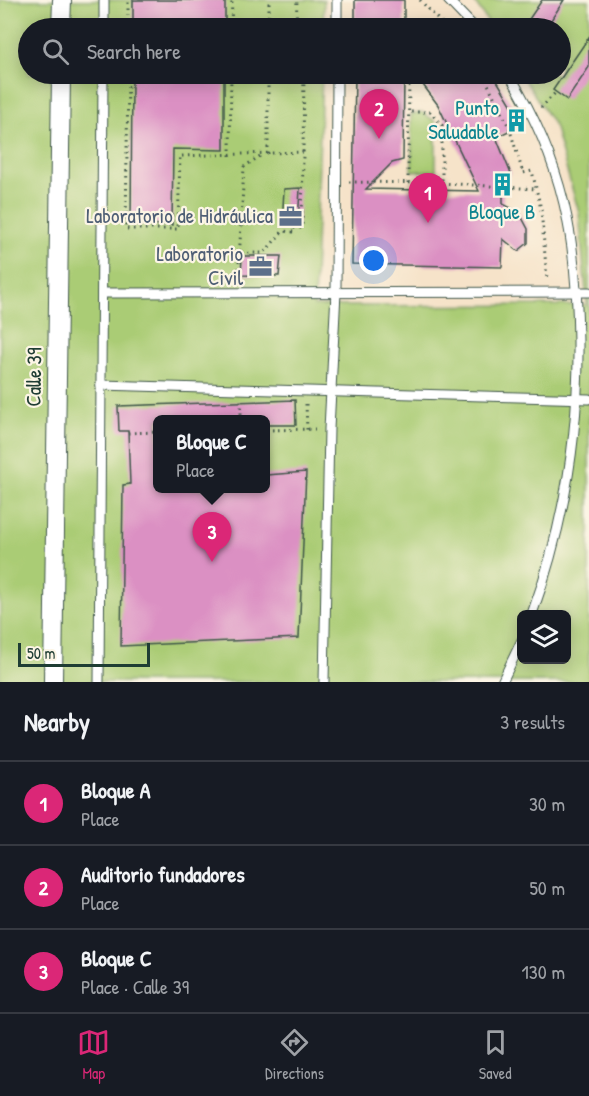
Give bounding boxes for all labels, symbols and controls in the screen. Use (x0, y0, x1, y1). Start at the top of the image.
search box (18, 18, 571, 84)
icon: search (39, 35, 72, 68)
text: Search here (87, 36, 181, 66)
pin: 2 (360, 90, 398, 139)
place label: Punto Saludable (428, 93, 499, 146)
building icon: Punto Saludable (504, 107, 530, 133)
building icon: Bloque B (489, 171, 515, 197)
pin: 1 (408, 174, 448, 223)
place label: Bloque B (469, 197, 535, 226)
place label: Laboratorio de Hidráulica (86, 201, 273, 230)
office icon: Laboratorio de Hidráulica (278, 203, 304, 229)
place label: Laboratorio Civil (157, 239, 243, 292)
your location (359, 246, 388, 275)
office icon: Laboratorio Civil (248, 253, 274, 279)
street label: Calle 39 (18, 347, 49, 407)
popup (153, 415, 270, 493)
text: Bloque C (176, 426, 247, 456)
text: Place (176, 456, 215, 483)
pin: 3 (192, 512, 232, 562)
map controls (517, 610, 571, 664)
button: layers (517, 610, 571, 664)
scale bar (18, 640, 150, 668)
text: 50 m (27, 642, 56, 664)
text: Nearby (24, 704, 90, 739)
text: 3 results (500, 708, 565, 735)
text: Bloque A (81, 775, 150, 805)
text: 1 (40, 790, 47, 817)
text: 30 m (529, 790, 565, 817)
text: Place (81, 805, 120, 832)
text: Auditorio fundadores (81, 859, 245, 889)
text: 2 (39, 874, 48, 901)
text: 50 m (529, 874, 565, 901)
text: Place (81, 889, 120, 916)
text: Bloque C (81, 943, 152, 973)
text: 3 (39, 958, 48, 985)
text: 130 m (522, 958, 565, 985)
text: Place · Calle 39 (81, 973, 189, 1000)
tab: Map (77, 1026, 110, 1084)
tab: Directions (265, 1026, 324, 1084)
tab: Saved (479, 1026, 512, 1084)

